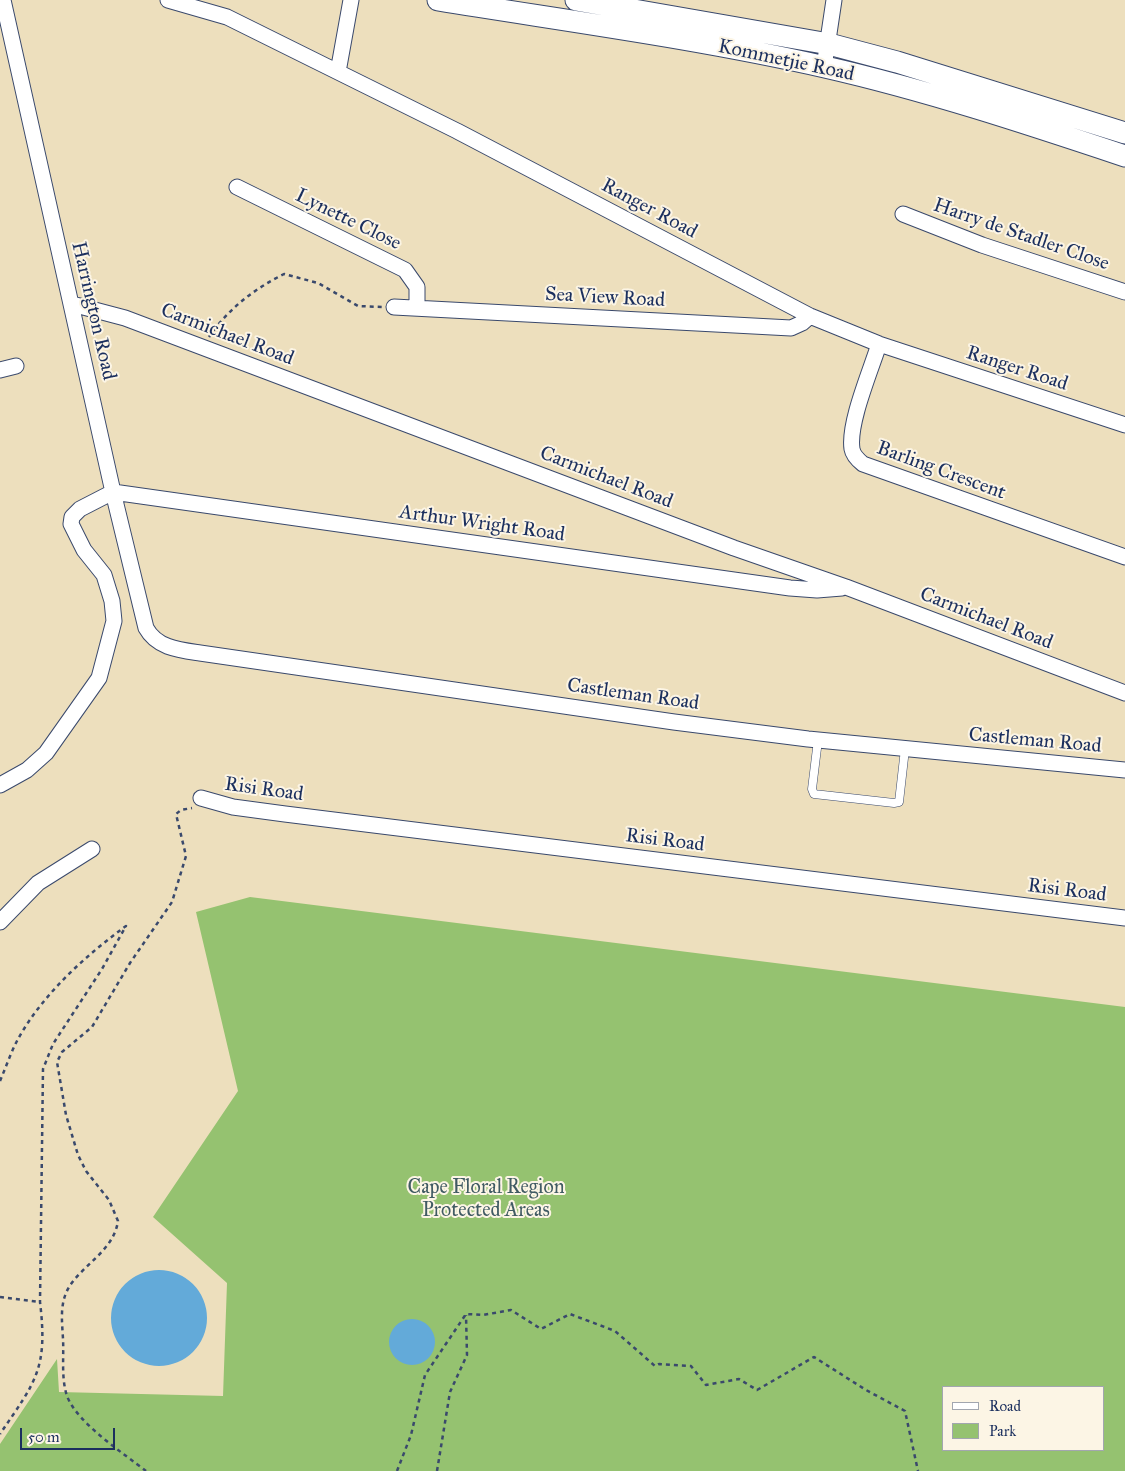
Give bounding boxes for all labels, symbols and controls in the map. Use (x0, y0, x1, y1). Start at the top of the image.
street label: Kommetjie Road (716, 35, 856, 87)
street label: Ranger Road (597, 174, 701, 244)
street label: Lynette Close (291, 184, 405, 256)
street label: Harry de Stadler Close (930, 194, 1112, 276)
street label: Harrington Road (65, 239, 121, 383)
street label: Sea View Road (544, 283, 666, 313)
street label: Carmichael Road (157, 299, 297, 371)
street label: Ranger Road (963, 341, 1071, 397)
street label: Barling Crescent (873, 437, 1009, 505)
street label: Carmichael Road (536, 442, 676, 514)
street label: Arthur Wright Road (398, 500, 566, 548)
street label: Carmichael Road (916, 583, 1056, 655)
street label: Castleman Road (565, 674, 701, 716)
street label: Castleman Road (968, 723, 1102, 759)
street label: Risi Road (223, 773, 305, 807)
street label: Risi Road (624, 824, 706, 858)
street label: Risi Road (1026, 874, 1108, 908)
park label: Cape Floral Region Protected Areas (407, 1176, 565, 1223)
legend (942, 1386, 1105, 1451)
text: Road (989, 1397, 1021, 1415)
scale bar (22, 1418, 118, 1450)
text: Park (989, 1422, 1016, 1440)
text: 50 m (28, 1428, 60, 1446)

